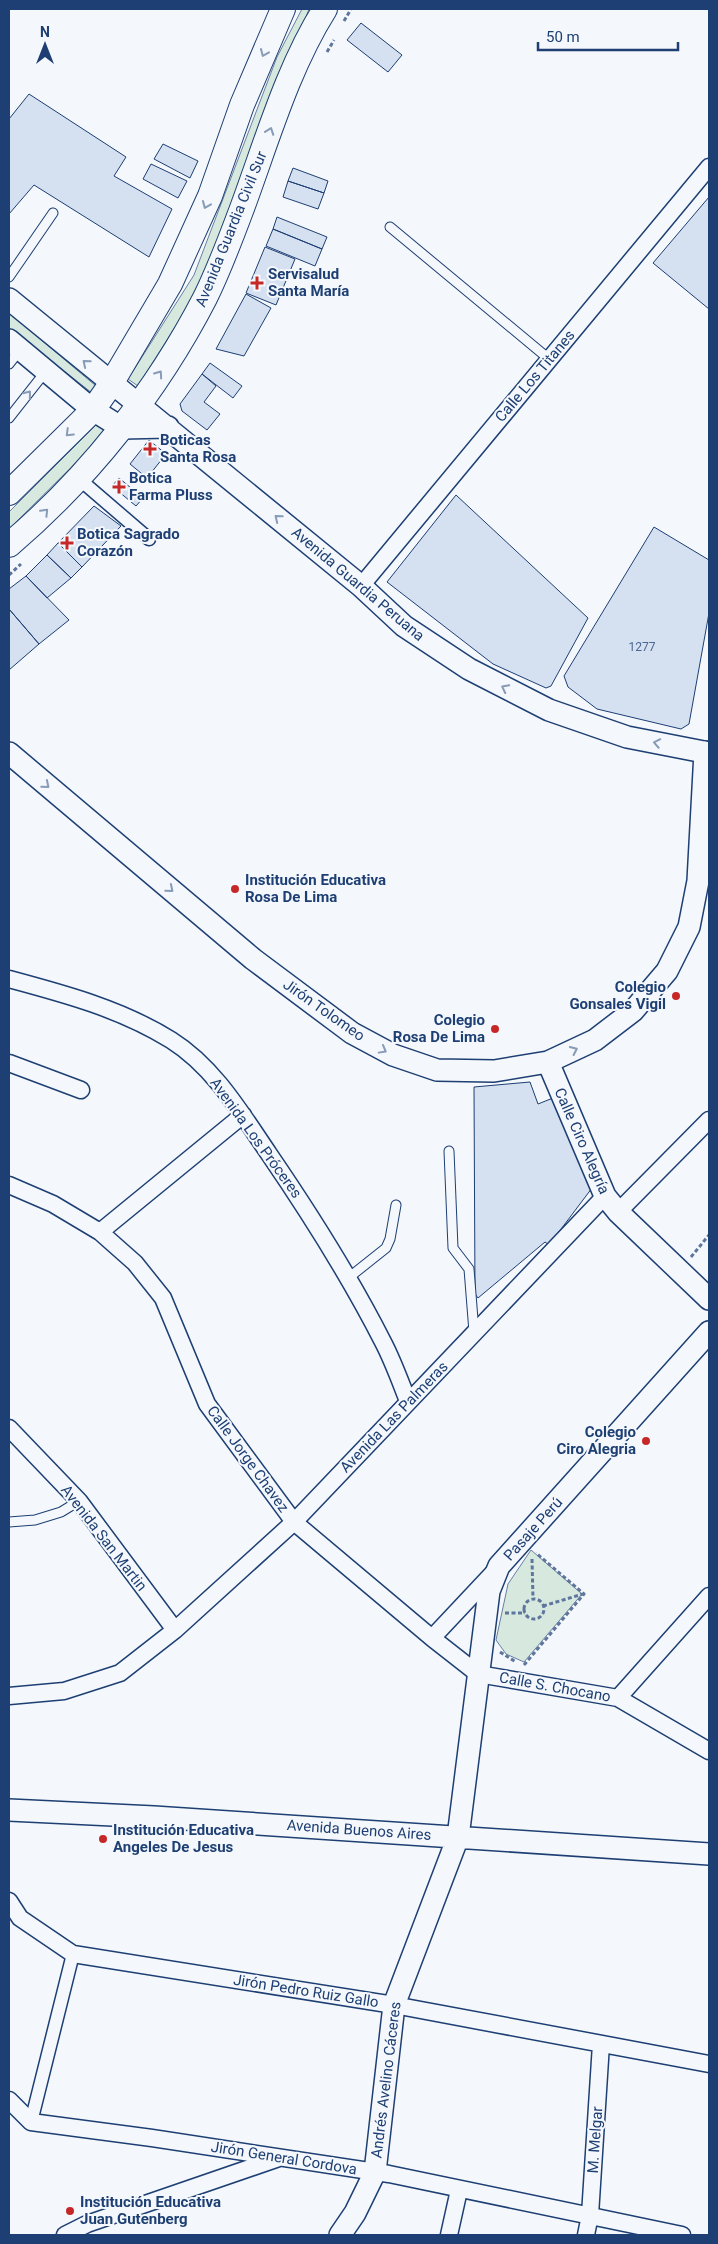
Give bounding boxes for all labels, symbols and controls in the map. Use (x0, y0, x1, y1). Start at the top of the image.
north arrow (20, 20, 70, 70)
scale bar (538, 20, 678, 52)
text: N (40, 24, 50, 40)
text: 50 m (546, 28, 580, 46)
one-way arrow (259, 48, 270, 57)
one-way arrow (264, 127, 274, 136)
street label: Avenida Guardia Civil Sur (191, 149, 271, 309)
one-way arrow (201, 200, 212, 209)
place label: Servisalud Santa María (268, 265, 349, 300)
marker: Servisalud Santa María (250, 276, 264, 290)
street label: Calle Los Titanes (491, 326, 579, 426)
one-way arrow (83, 361, 92, 369)
one-way arrow (153, 370, 162, 379)
one-way arrow (22, 391, 31, 400)
one-way arrow (66, 427, 75, 436)
place label: Boticas Santa Rosa (160, 431, 236, 466)
marker: Boticas Santa Rosa (144, 443, 156, 455)
place label: Botica Farma Pluss (129, 469, 213, 504)
marker: Botica Farma Pluss (113, 481, 125, 493)
one-way arrow (39, 509, 48, 518)
one-way arrow (274, 514, 283, 523)
street label: Avenida Guardia Peruana (288, 523, 428, 645)
place label: Botica Sagrado Corazón (77, 525, 180, 560)
marker: Botica Sagrado Corazón (61, 537, 73, 549)
house number: 1277 (629, 640, 656, 654)
one-way arrow (501, 684, 510, 694)
one-way arrow (653, 738, 661, 749)
one-way arrow (40, 779, 49, 787)
place label: Institución Educativa Rosa De Lima (245, 871, 386, 906)
marker: Institución Educativa Rosa De Lima (229, 883, 241, 895)
one-way arrow (165, 884, 174, 893)
street label: Jirón Tolomeo (280, 975, 368, 1045)
place label: Colegio Gonsales Vigil (569, 978, 666, 1013)
marker: Colegio Gonsales Vigil (670, 990, 682, 1002)
place label: Colegio Rosa De Lima (393, 1011, 485, 1046)
marker: Colegio Rosa De Lima (489, 1023, 501, 1035)
one-way arrow (378, 1044, 387, 1054)
one-way arrow (569, 1046, 578, 1056)
street label: Avenida Los Próceres (206, 1074, 306, 1202)
street label: Calle Ciro Alegría (551, 1085, 613, 1197)
street label: Avenida Las Palmeras (336, 1358, 452, 1476)
street label: Calle Jorge Chavez (203, 1402, 293, 1516)
place label: Colegio Ciro Alegria (557, 1423, 636, 1458)
marker: Colegio Ciro Alegria (640, 1435, 652, 1447)
street label: Avenida San Martin (57, 1481, 151, 1595)
street label: Pasaje Perú (500, 1493, 566, 1565)
street label: Calle S. Chocano (498, 1668, 612, 1706)
street label: Avenida Buenos Aires (286, 1816, 432, 1844)
place label: Institución Educativa Angeles De Jesus (113, 1821, 254, 1856)
marker: Institución Educativa Angeles De Jesus (97, 1833, 109, 1845)
street label: Jirón Pedro Ruiz Gallo (232, 1971, 380, 2011)
street label: Andrés Avelino Cáceres (367, 2001, 405, 2159)
street label: M. Melgar (584, 2106, 606, 2174)
street label: Jirón General Cordova (210, 2138, 358, 2178)
place label: Institución Educativa Juan Gutenberg (80, 2193, 221, 2228)
marker: Institución Educativa Juan Gutenberg (64, 2205, 76, 2217)

